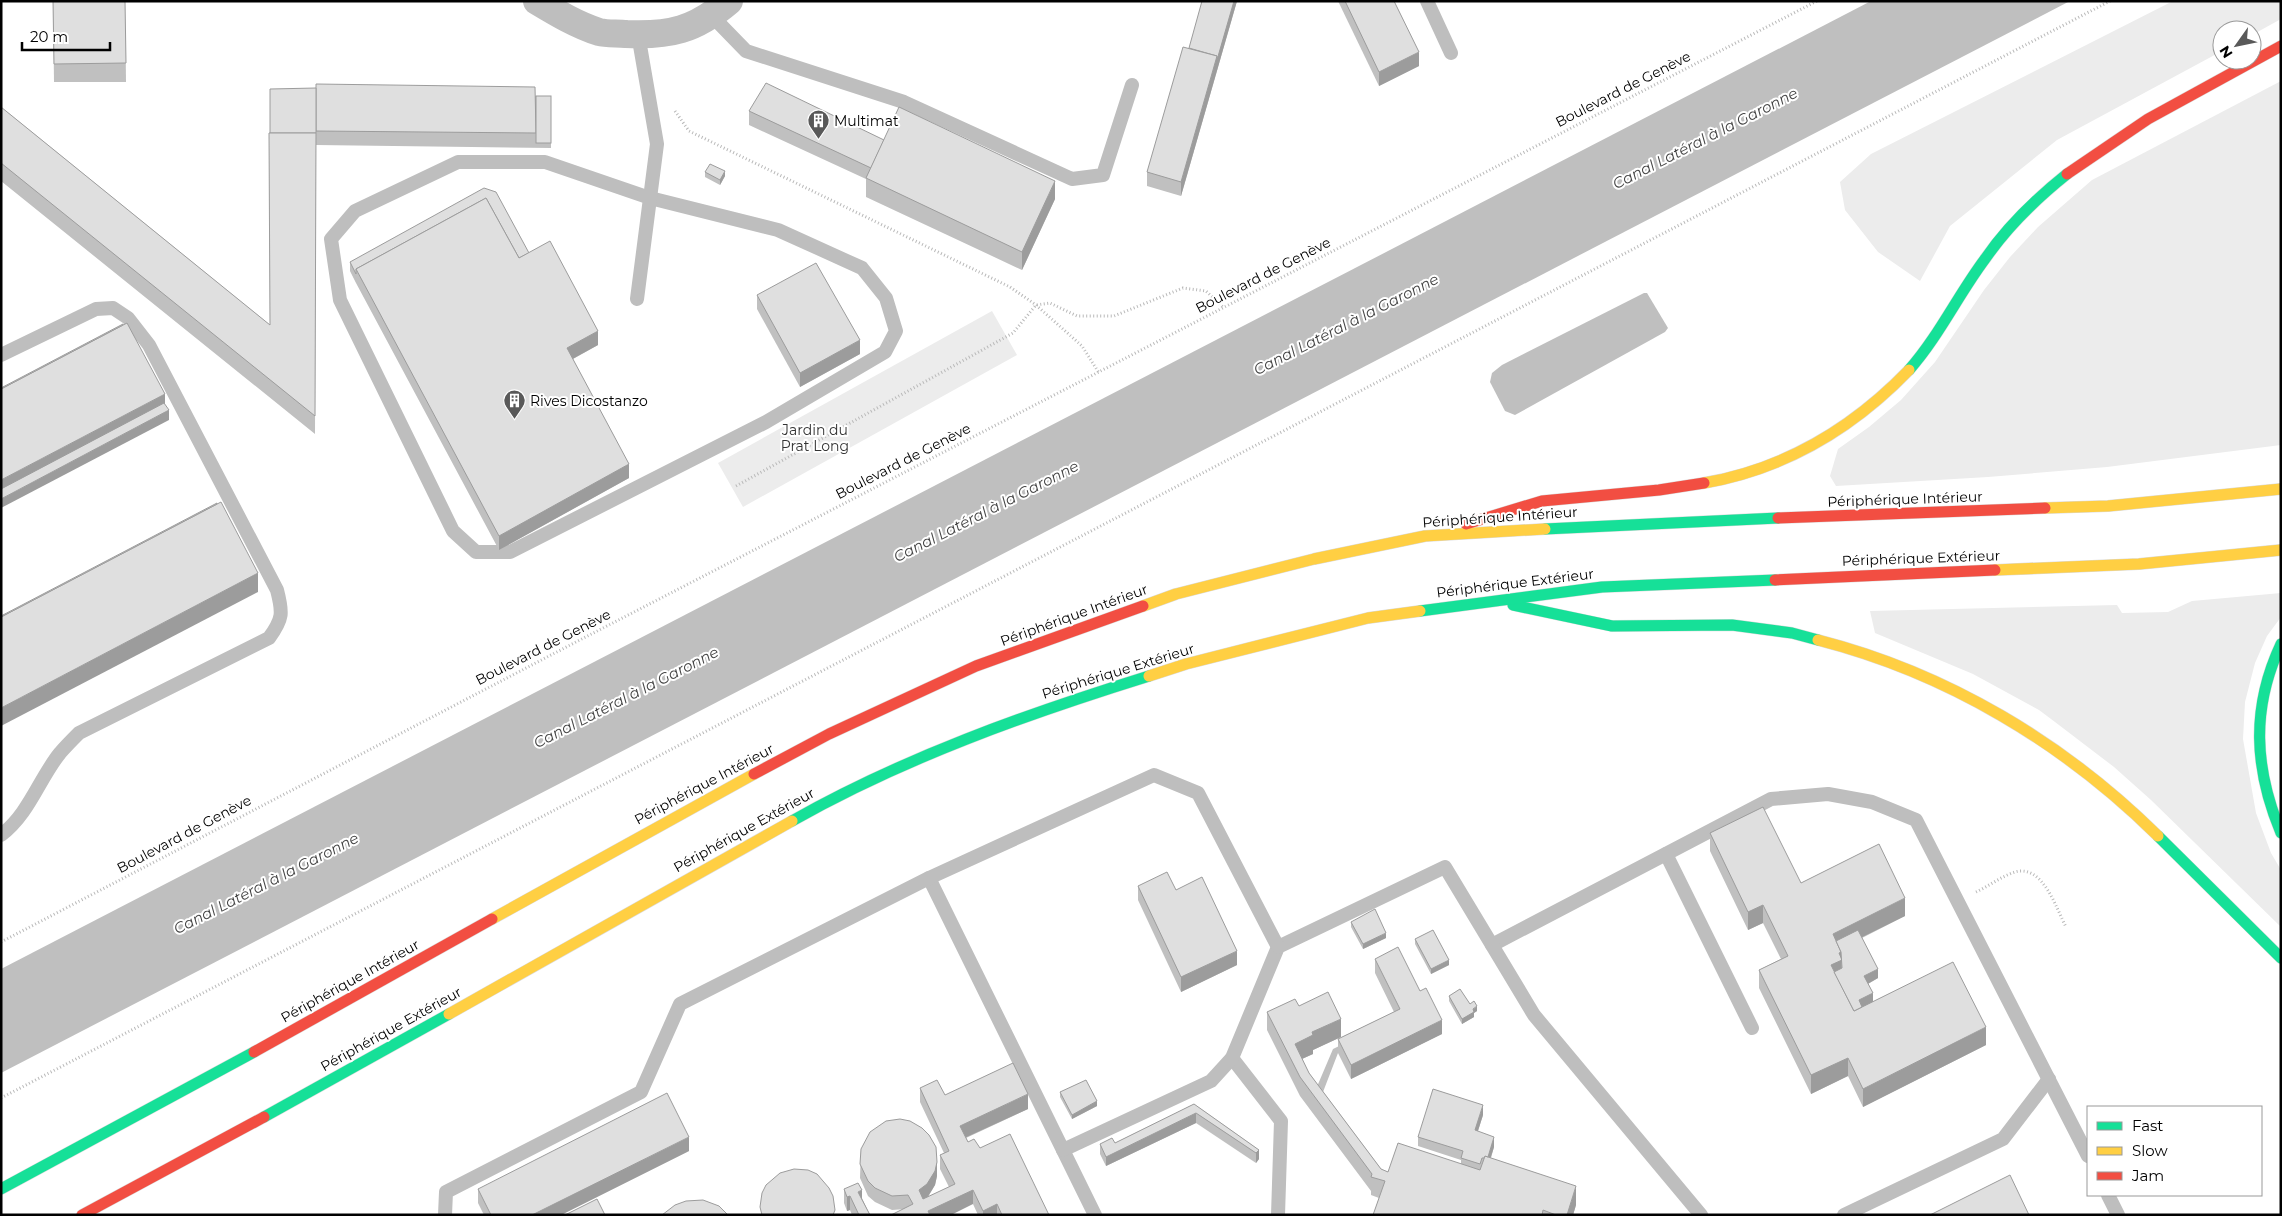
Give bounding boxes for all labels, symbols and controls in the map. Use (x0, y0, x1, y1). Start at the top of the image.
scale bar (22, 20, 110, 52)
north arrow (2212, 20, 2262, 70)
text: 20 m (30, 27, 68, 46)
text: N (2215, 42, 2237, 62)
street label: Boulevard de Genève (1552, 47, 1694, 131)
water label: Canal Latéral à la Garonne (1609, 83, 1801, 193)
building icon: Multimat (806, 109, 830, 140)
place label: Multimat (834, 112, 899, 130)
street label: Boulevard de Genève (1192, 233, 1334, 317)
water label: Canal Latéral à la Garonne (1250, 269, 1442, 379)
building icon: Rives Dicostanzo (502, 389, 526, 420)
place label: Rives Dicostanzo (530, 392, 648, 410)
street label: Boulevard de Genève (832, 419, 974, 503)
park label: Jardin du Prat Long (781, 421, 849, 455)
water label: Canal Latéral à la Garonne (890, 456, 1082, 566)
street label: Périphérique Intérieur (1827, 487, 1983, 511)
street label: Périphérique Intérieur (1422, 503, 1579, 531)
street label: Périphérique Extérieur (1841, 546, 2001, 570)
street label: Périphérique Extérieur (1435, 564, 1595, 602)
street label: Périphérique Intérieur (998, 580, 1151, 650)
street label: Boulevard de Genève (472, 605, 614, 689)
street label: Périphérique Extérieur (1040, 639, 1197, 703)
water label: Canal Latéral à la Garonne (530, 642, 722, 752)
street label: Périphérique Intérieur (631, 739, 777, 828)
street label: Périphérique Extérieur (670, 784, 818, 876)
street label: Boulevard de Genève (114, 791, 254, 877)
water label: Canal Latéral à la Garonne (170, 828, 362, 938)
street label: Périphérique Intérieur (278, 935, 423, 1027)
street label: Périphérique Extérieur (317, 983, 465, 1075)
legend (2087, 1106, 2262, 1196)
text: Fast (2132, 1116, 2163, 1135)
text: Slow (2132, 1141, 2168, 1160)
text: Jam (2131, 1166, 2164, 1185)

